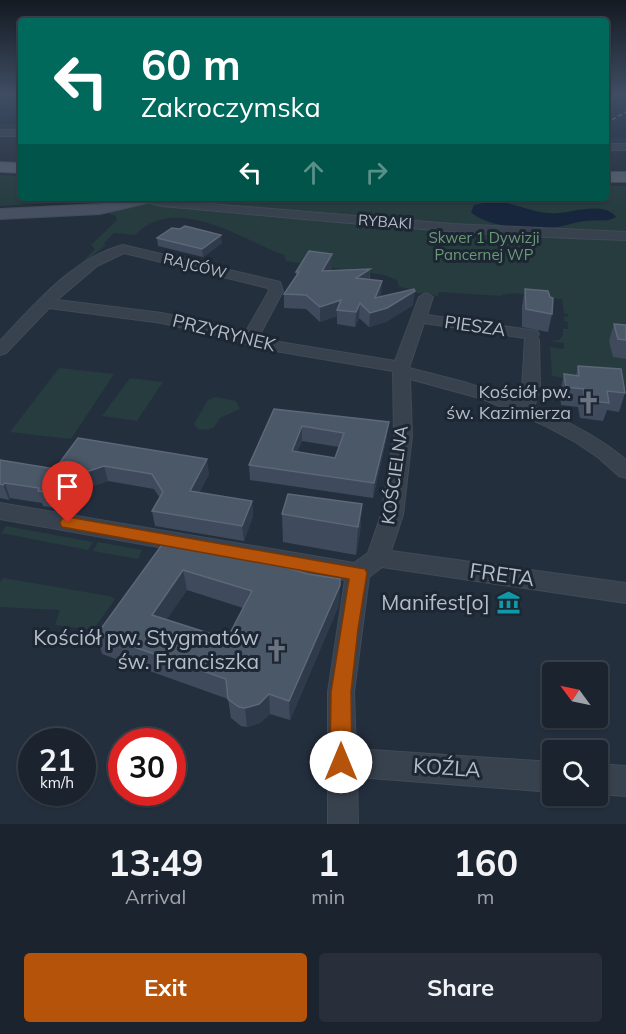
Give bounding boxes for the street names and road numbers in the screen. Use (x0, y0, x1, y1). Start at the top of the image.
street label: RYBAKI (357, 210, 413, 233)
street label: RAJCÓW (162, 249, 229, 283)
street label: PRZYRYNEK (170, 309, 278, 357)
street label: PIESZA (443, 310, 507, 341)
street label: KOŚCIELNA (376, 424, 413, 526)
street label: FRETA (468, 557, 537, 591)
street label: KOŹLA (412, 752, 482, 782)

